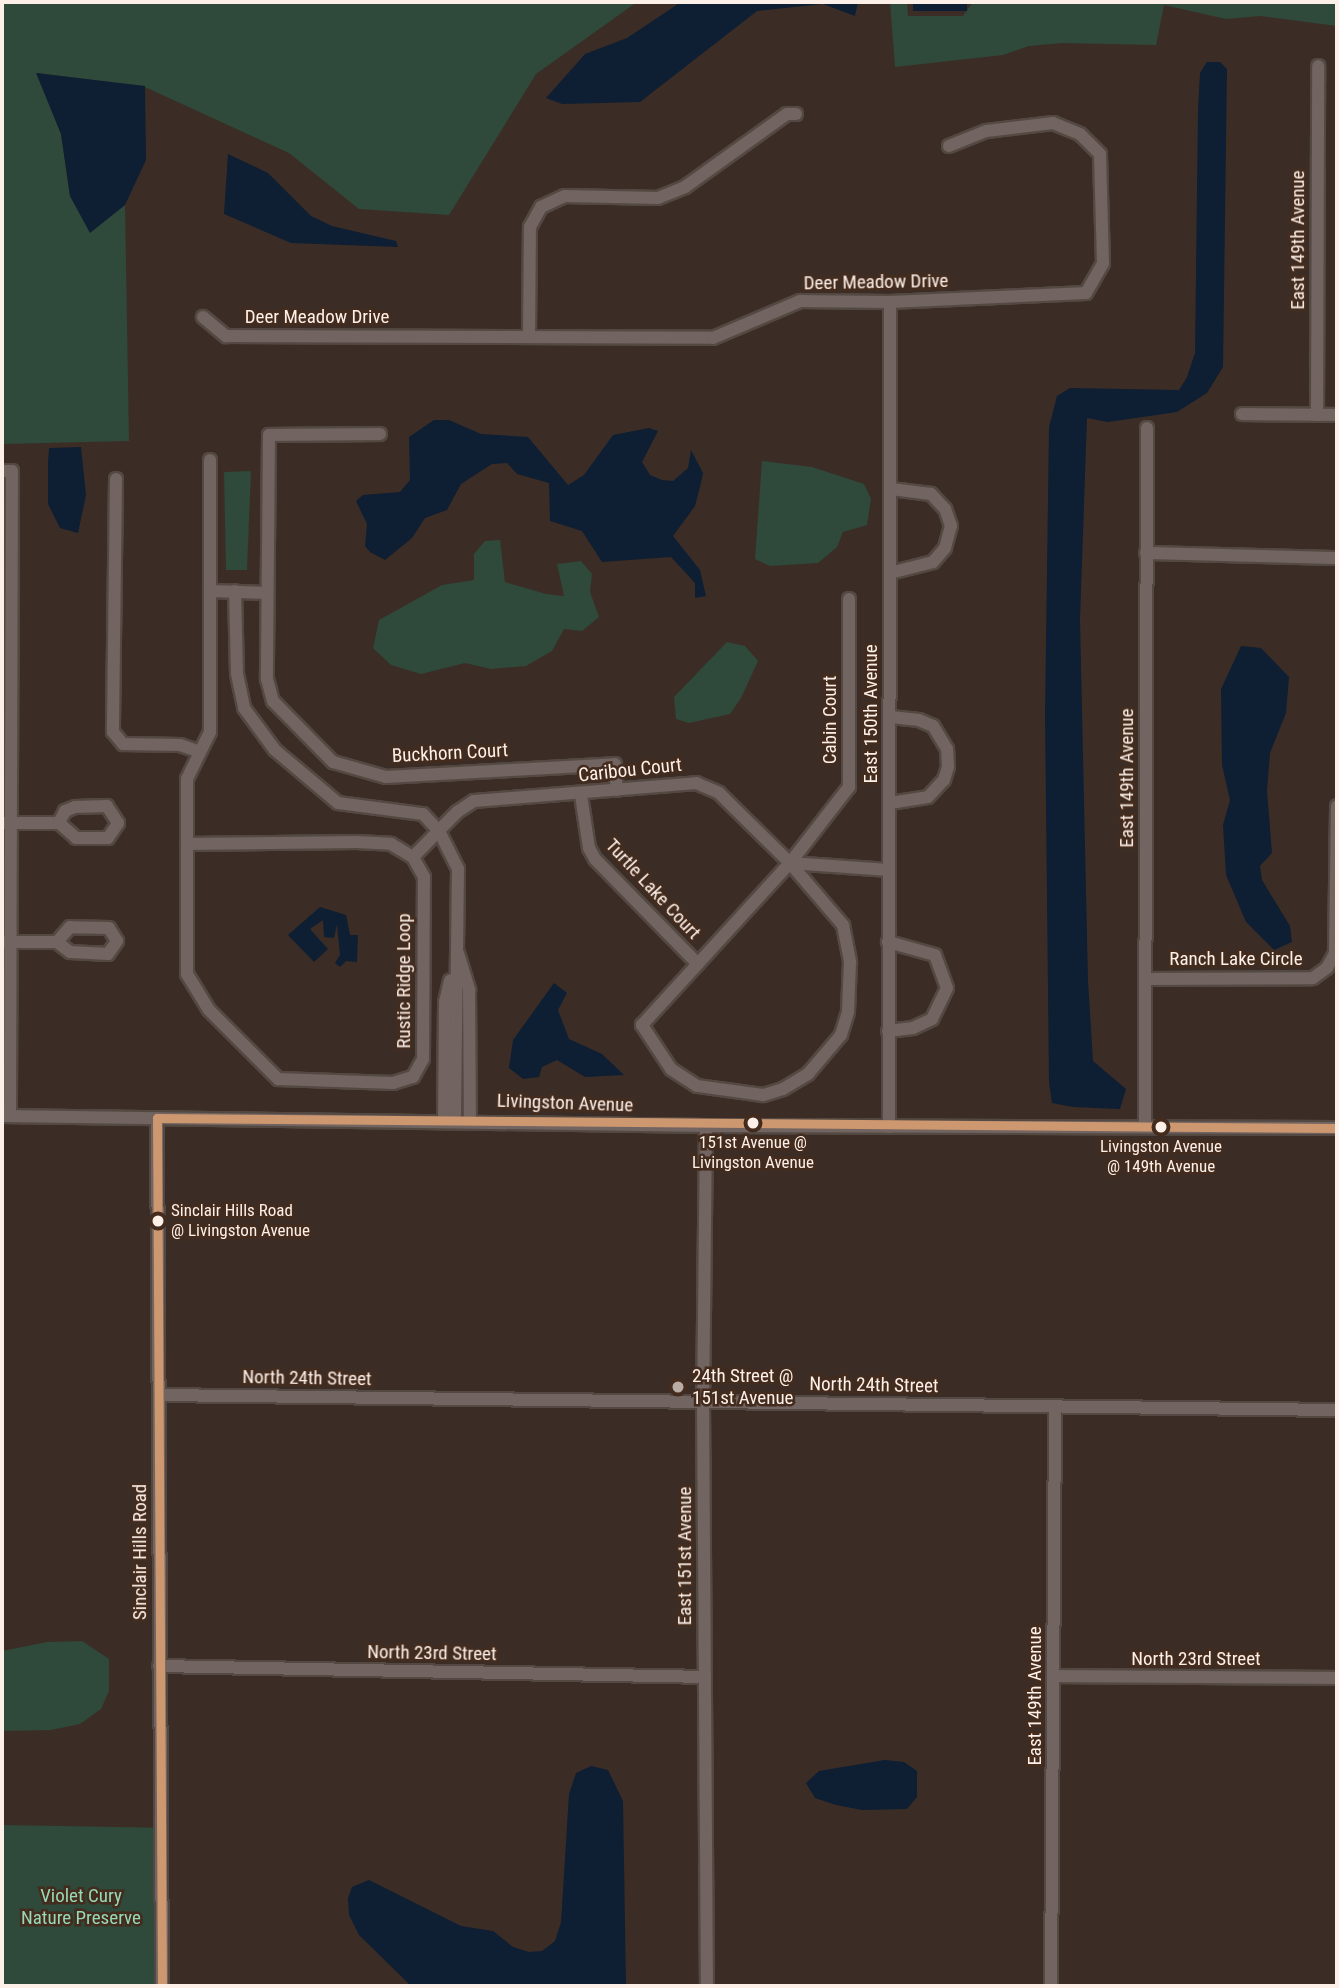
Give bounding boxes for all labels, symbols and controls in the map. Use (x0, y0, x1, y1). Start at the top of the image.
street label: East 149th Avenue (1287, 170, 1309, 310)
street label: Deer Meadow Drive (803, 269, 949, 295)
street label: Deer Meadow Drive (245, 306, 389, 328)
street label: East 150th Avenue (860, 644, 882, 784)
street label: Cabin Court (819, 676, 841, 764)
street label: East 149th Avenue (1116, 708, 1138, 848)
street label: Buckhorn Court (391, 739, 509, 767)
street label: Caribou Court (577, 753, 683, 787)
street label: Turtle Lake Court (601, 834, 705, 944)
street label: Rustic Ridge Loop (393, 913, 415, 1049)
street label: Ranch Lake Circle (1169, 948, 1303, 970)
street label: Livingston Avenue (496, 1089, 634, 1117)
marker: 151st Avenue @ Livingston Avenue (746, 1116, 760, 1130)
marker: Livingston Avenue @ 149th Avenue (1154, 1120, 1168, 1134)
place label: 151st Avenue @ Livingston Avenue (692, 1133, 814, 1173)
place label: Livingston Avenue @ 149th Avenue (1100, 1137, 1222, 1177)
place label: Sinclair Hills Road @ Livingston Avenue (171, 1201, 310, 1241)
marker: Sinclair Hills Road @ Livingston Avenue (151, 1214, 165, 1228)
street label: North 24th Street (242, 1365, 372, 1391)
place label: 24th Street @ 151st Avenue (692, 1365, 793, 1409)
street label: North 24th Street (809, 1372, 939, 1398)
marker: 24th Street @ 151st Avenue (670, 1379, 686, 1395)
street label: Sinclair Hills Road (129, 1484, 151, 1620)
street label: East 151st Avenue (674, 1487, 696, 1625)
street label: East 149th Avenue (1024, 1626, 1046, 1766)
street label: North 23rd Street (367, 1640, 497, 1666)
street label: North 23rd Street (1131, 1648, 1261, 1670)
park label: Violet Cury Nature Preserve (21, 1885, 141, 1929)

